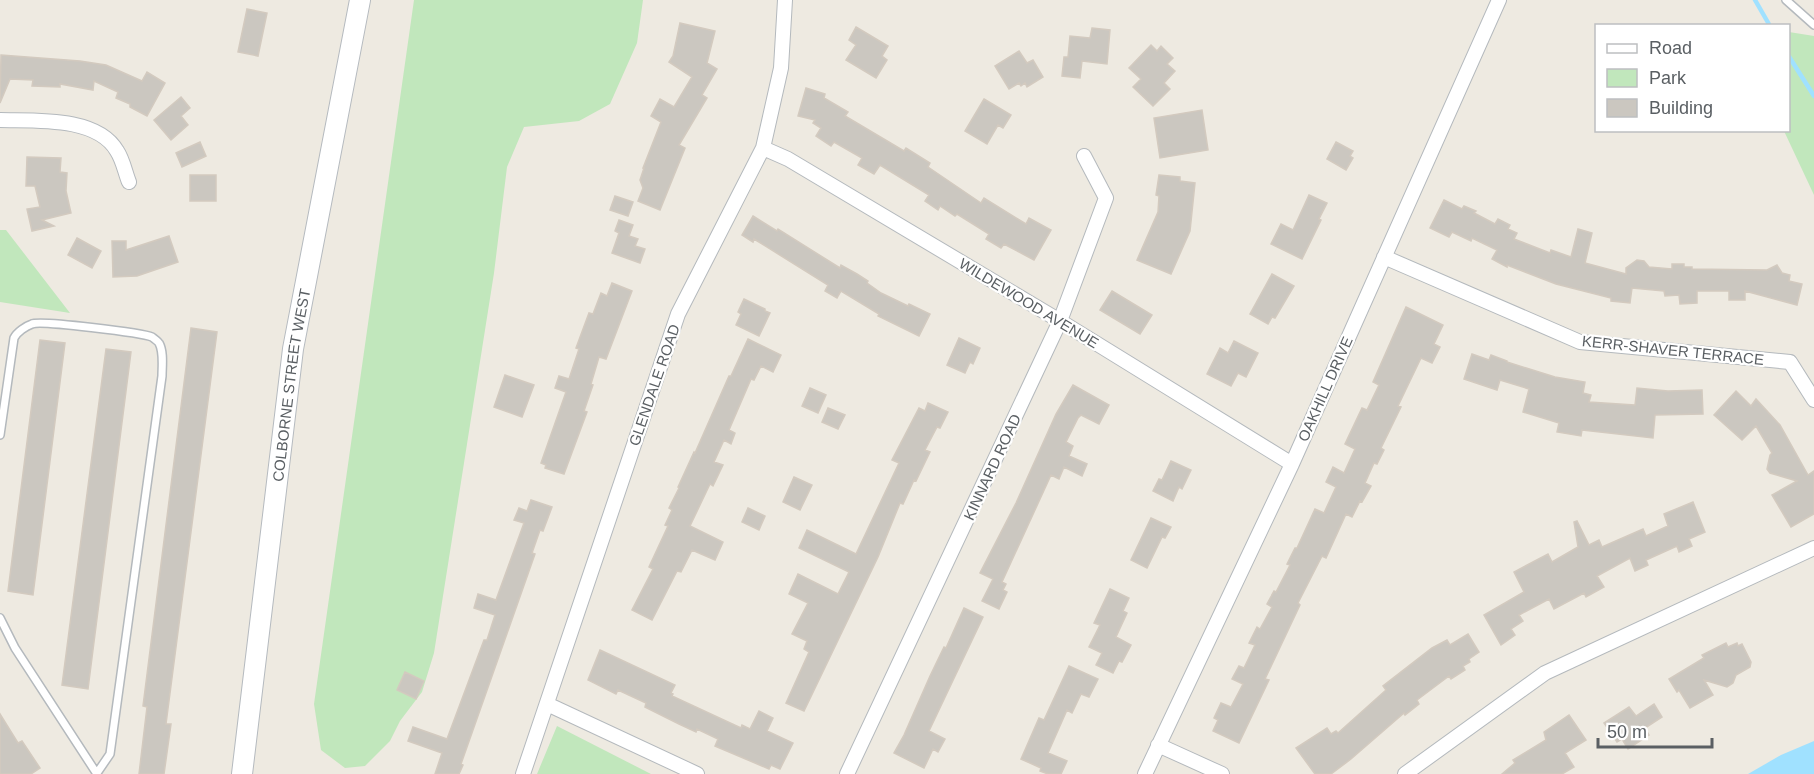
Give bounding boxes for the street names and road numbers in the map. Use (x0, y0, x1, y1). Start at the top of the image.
street label: WILDEWOOD AVENUE (956, 255, 1102, 351)
street label: COLBORNE STREET WEST (269, 287, 313, 483)
street label: GLENDALE ROAD (625, 322, 683, 448)
street label: KERR-SHAVER TERRACE (1581, 332, 1765, 368)
street label: OAKHILL DRIVE (1294, 334, 1356, 444)
street label: KINNARD ROAD (960, 411, 1024, 523)

